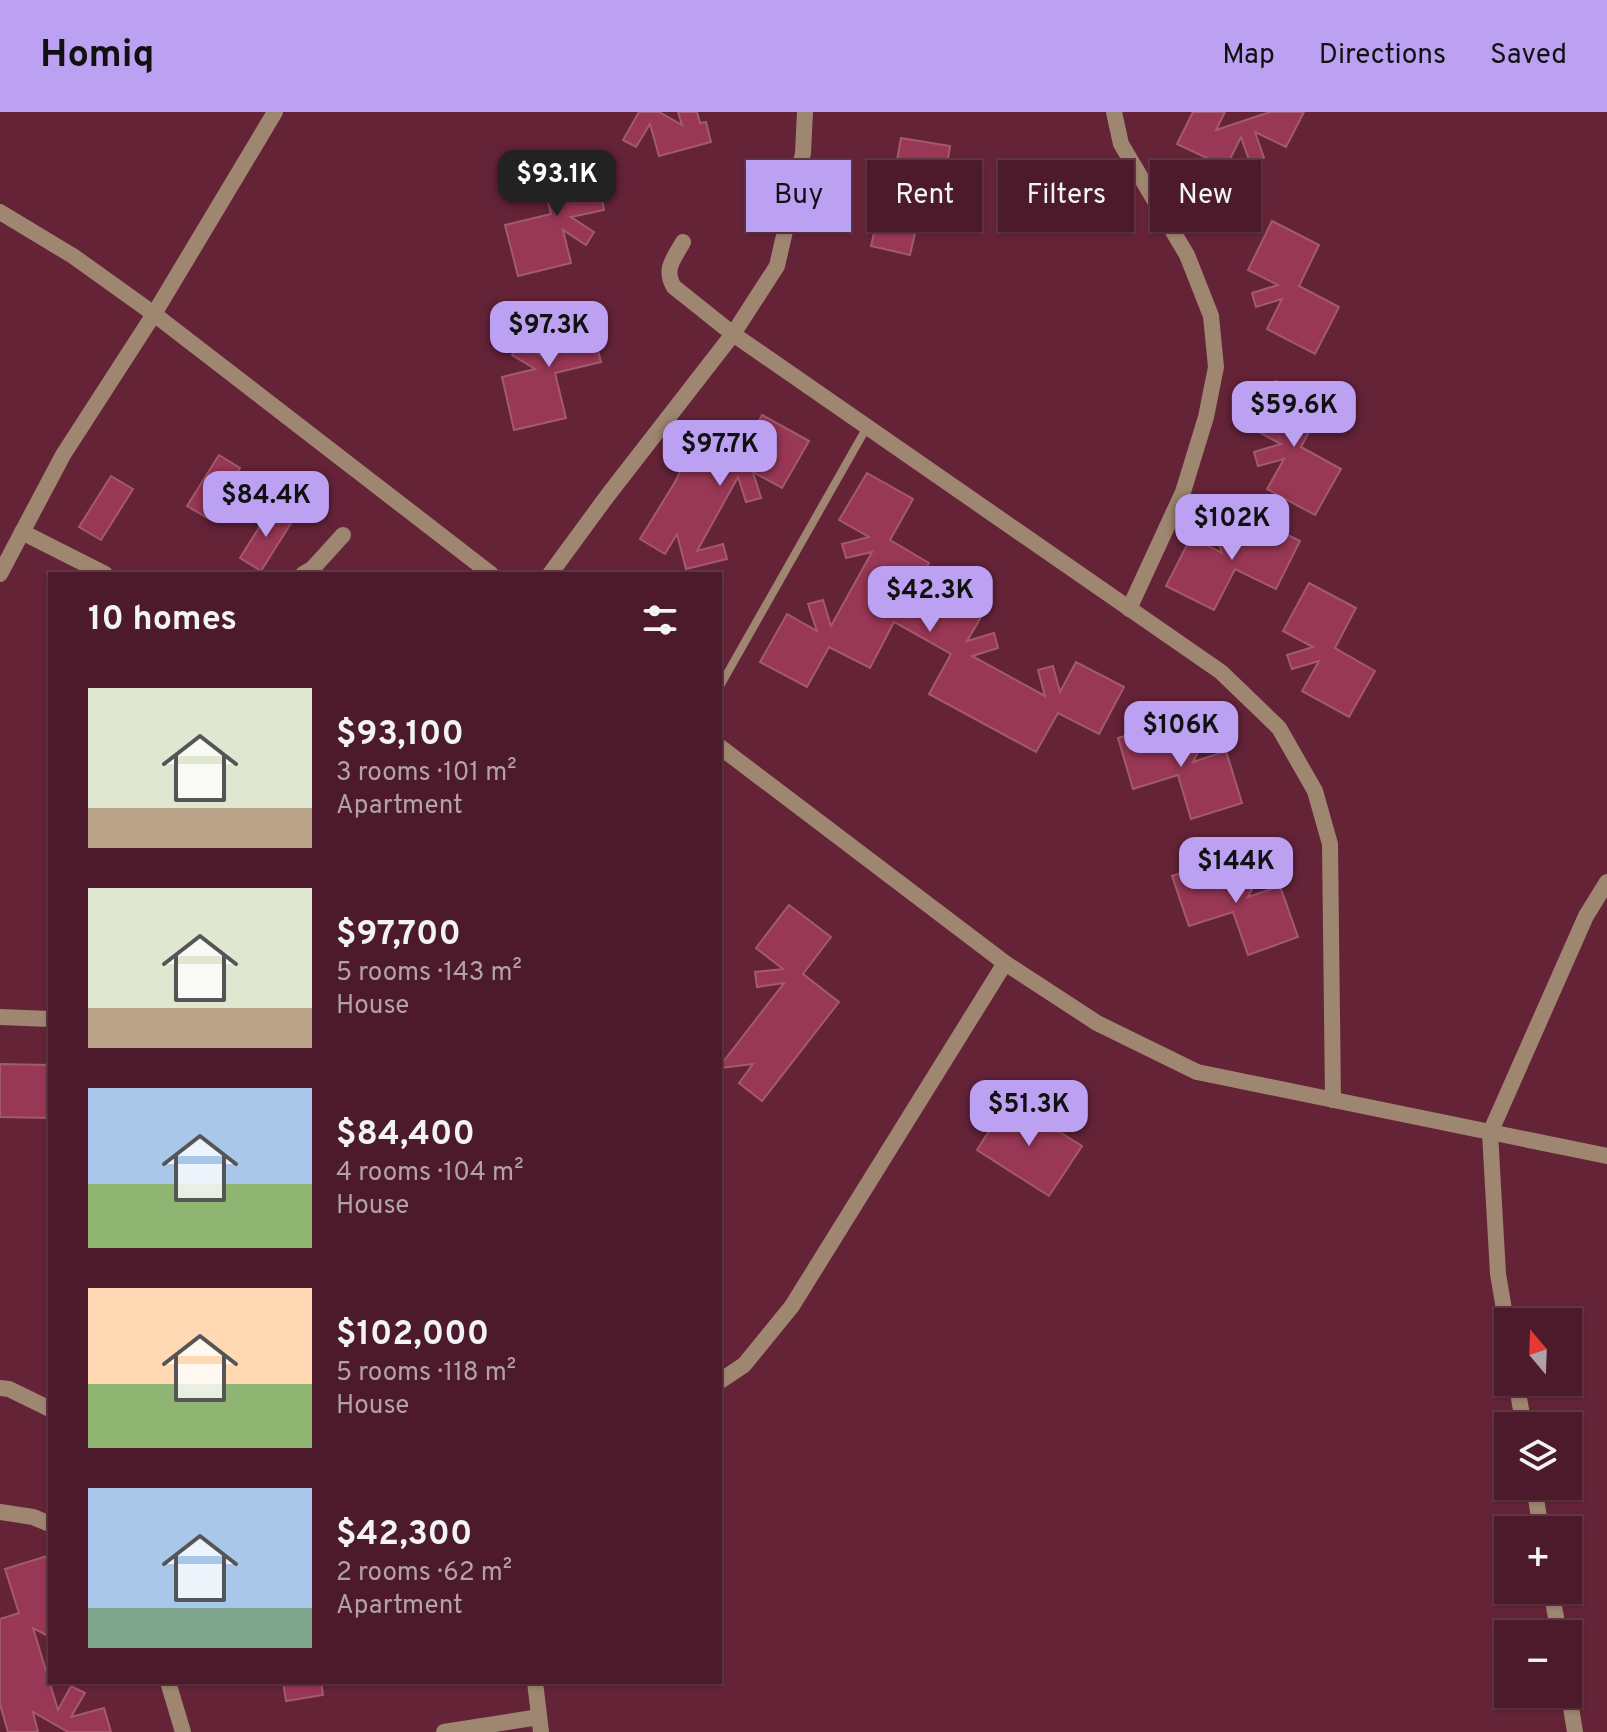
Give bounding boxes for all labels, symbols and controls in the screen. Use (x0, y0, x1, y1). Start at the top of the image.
text: Homiq (40, 32, 155, 81)
text: Map (1222, 38, 1275, 74)
text: Directions (1319, 38, 1446, 74)
text: Saved (1490, 38, 1567, 74)
pin: $93.1K (492, 150, 622, 218)
text: $93.1K (516, 159, 598, 192)
chip: Buy (746, 160, 851, 232)
chip: Rent (867, 160, 982, 232)
chip: Filters (998, 160, 1134, 232)
chip: New (1150, 160, 1261, 232)
pin: $97.3K (484, 301, 614, 369)
text: $97.3K (508, 310, 590, 343)
pin: $59.6K (1229, 381, 1359, 449)
text: $59.6K (1250, 390, 1338, 423)
pin: $97.7K (655, 420, 785, 488)
text: $97.7K (681, 429, 759, 462)
pin: $84.4K (201, 471, 331, 539)
text: $84.4K (221, 480, 311, 513)
pin: $102K (1176, 494, 1288, 562)
text: $102K (1193, 503, 1271, 536)
pin: $42.3K (865, 566, 995, 634)
text: $42.3K (886, 575, 974, 608)
icon: filters (638, 598, 682, 642)
text: 10 homes (88, 599, 237, 642)
pin: $106K (1125, 701, 1237, 769)
text: $106K (1142, 710, 1220, 743)
text: $93,100 (336, 714, 464, 757)
icon: home (152, 720, 248, 816)
text: 3 rooms · 101 m² (336, 757, 517, 790)
text: Apartment (336, 790, 463, 823)
pin: $144K (1180, 837, 1292, 905)
text: $144K (1197, 846, 1275, 879)
text: $97,700 (336, 914, 461, 957)
icon: home (152, 920, 248, 1016)
text: 5 rooms · 143 m² (336, 957, 522, 990)
text: House (336, 990, 409, 1023)
pin: $51.3K (964, 1080, 1094, 1148)
text: $51.3K (988, 1089, 1070, 1122)
text: $84,400 (336, 1114, 475, 1157)
icon: home (152, 1120, 248, 1216)
text: 4 rooms · 104 m² (336, 1157, 524, 1190)
text: House (336, 1190, 409, 1223)
north arrow (1494, 1308, 1582, 1396)
map controls (1494, 1308, 1582, 1708)
text: $102,000 (336, 1314, 489, 1357)
icon: home (152, 1320, 248, 1416)
text: 5 rooms · 118 m² (336, 1357, 516, 1390)
text: House (336, 1390, 409, 1423)
button: layers (1494, 1412, 1582, 1500)
text: $42,300 (336, 1514, 472, 1557)
button: + (1494, 1516, 1582, 1604)
icon: home (152, 1520, 248, 1616)
text: 2 rooms · 62 m² (336, 1557, 512, 1590)
text: Apartment (336, 1590, 463, 1623)
button: − (1494, 1620, 1582, 1708)

